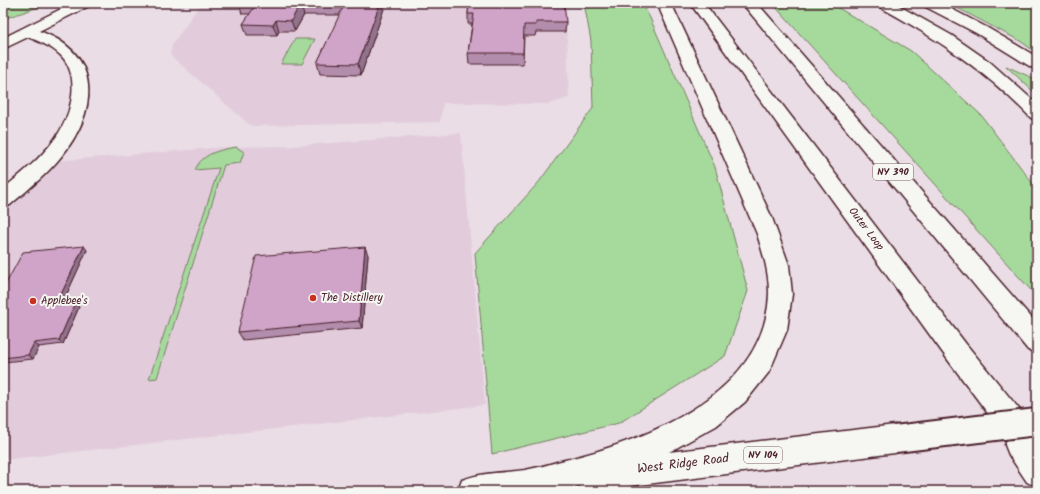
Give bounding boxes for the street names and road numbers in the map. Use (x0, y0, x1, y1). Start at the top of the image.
road number: NY 390 (873, 164, 913, 180)
street label: Outer Loop (844, 203, 889, 255)
road number: NY 104 (744, 447, 782, 463)
street label: West Ridge Road (636, 448, 731, 480)

